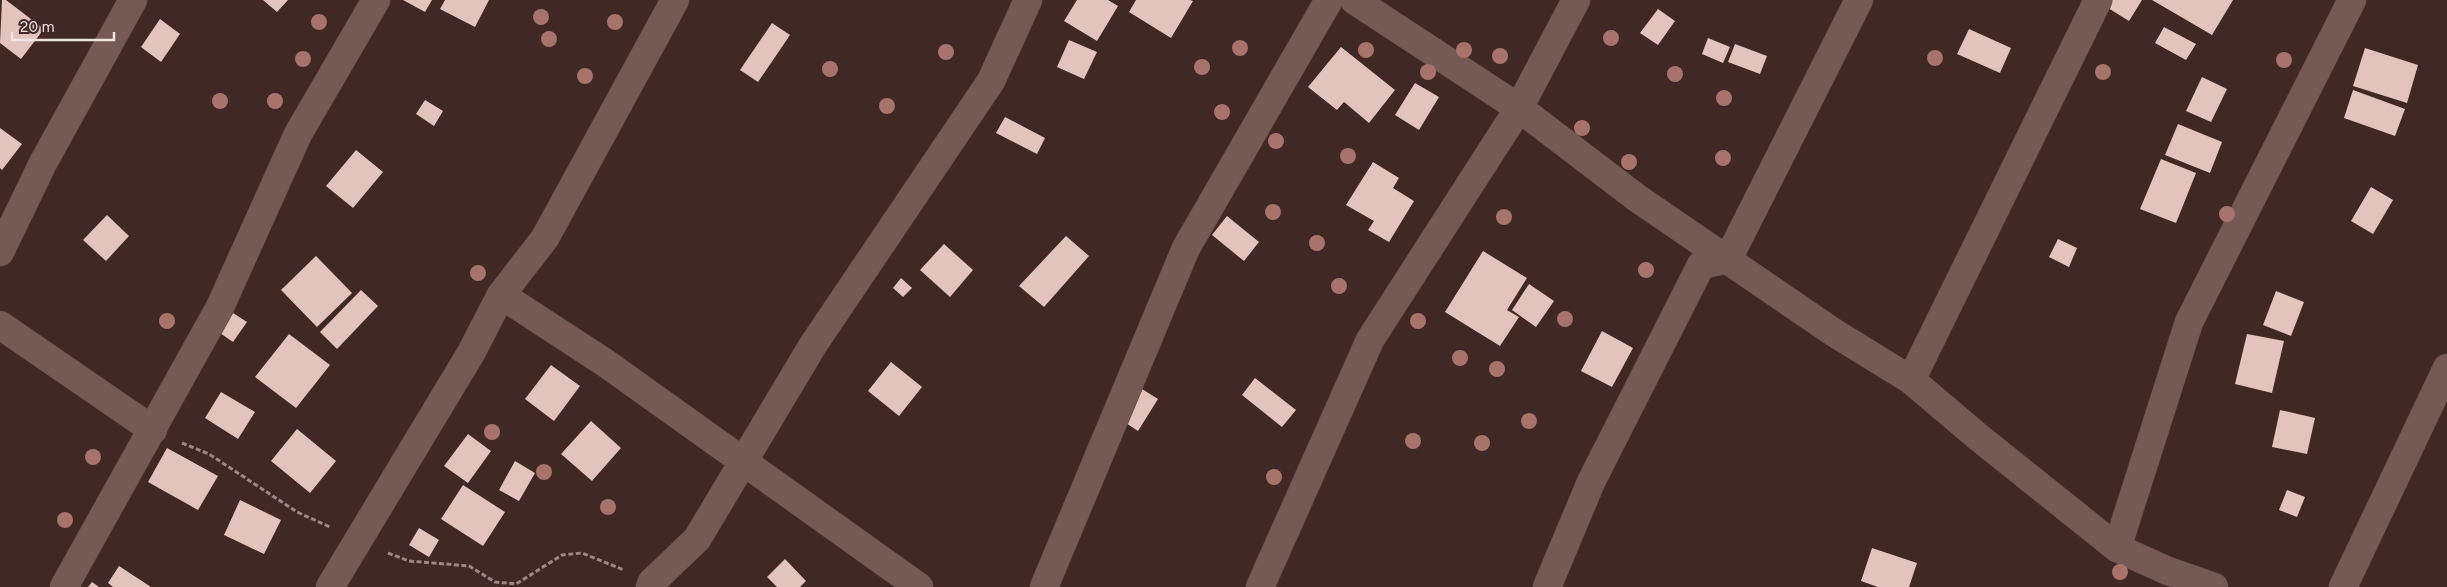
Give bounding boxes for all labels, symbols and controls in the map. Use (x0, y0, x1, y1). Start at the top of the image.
scale bar (12, 10, 115, 42)
text: 20 m (20, 18, 54, 36)

